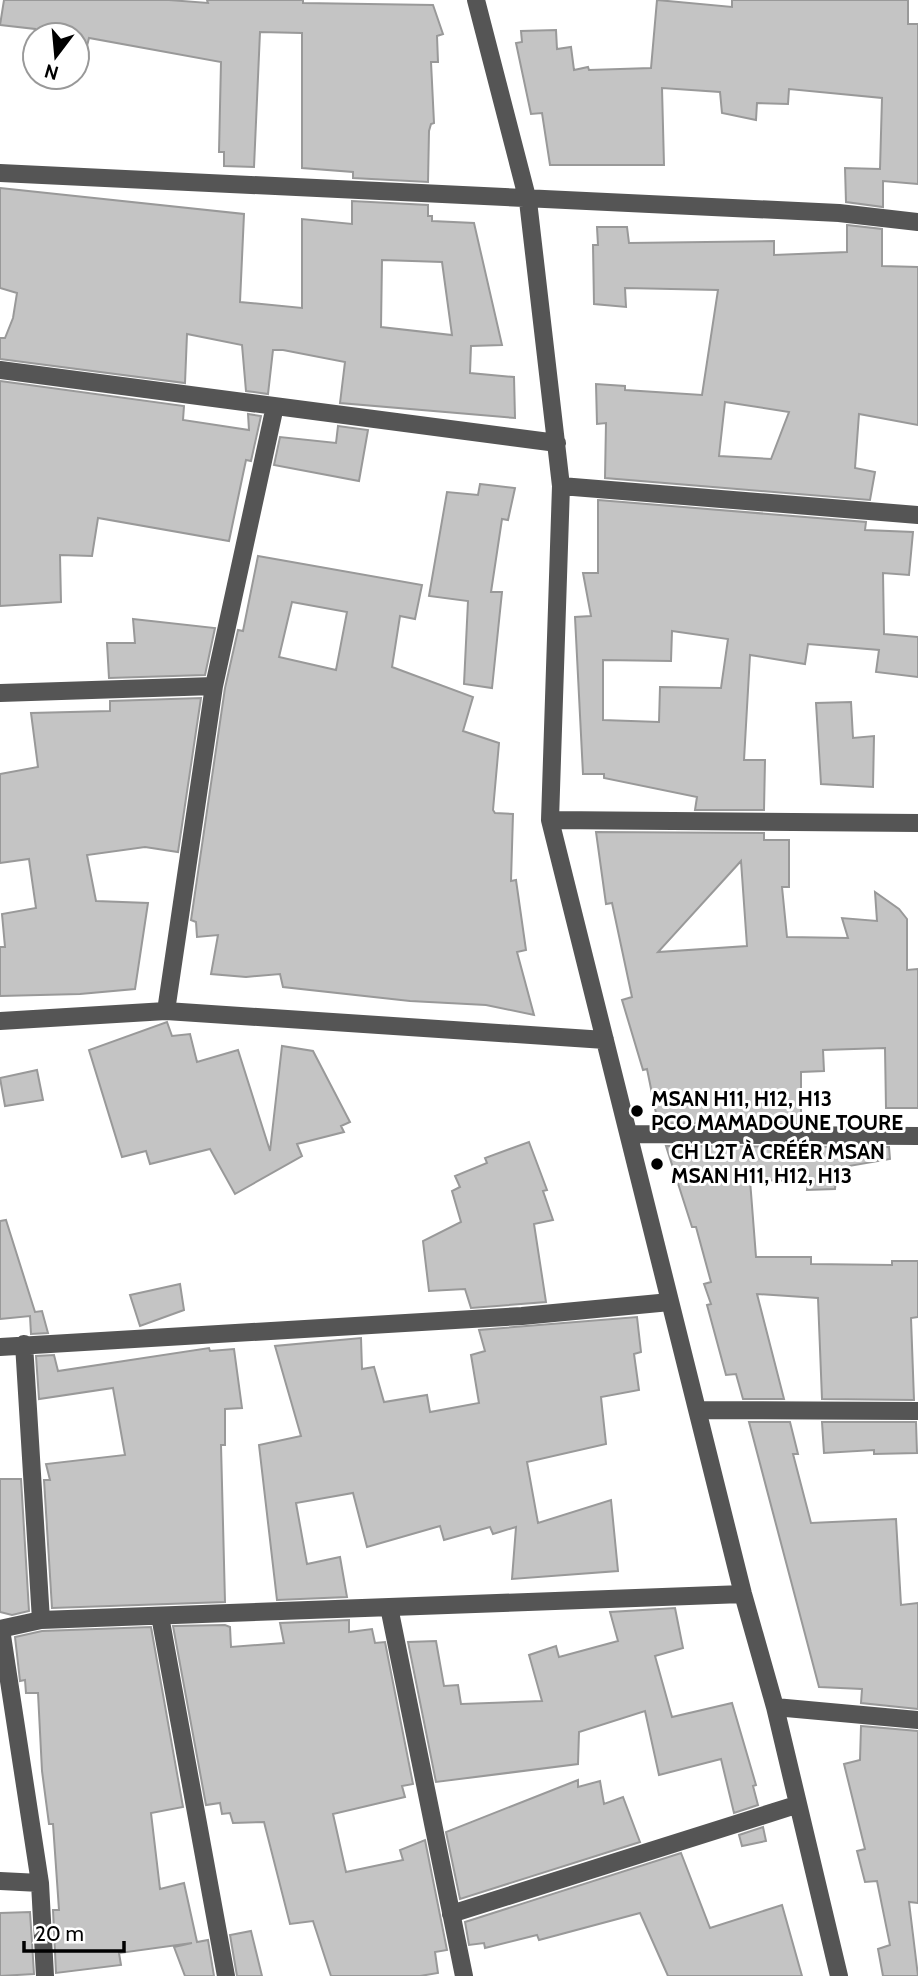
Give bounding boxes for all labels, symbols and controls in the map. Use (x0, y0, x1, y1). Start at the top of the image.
north arrow (21, 21, 91, 91)
text: N (42, 59, 61, 85)
place label: MSAN H11, H12, H13 PCO MAMADOUNE TOURE (651, 1086, 903, 1135)
marker: MSAN H11, H12, H13 PCO MAMADOUNE TOURE (629, 1103, 645, 1119)
place label: CH L2T À CRÉÉR MSAN MSAN H11, H12, H13 (671, 1139, 885, 1188)
marker: CH L2T À CRÉÉR MSAN MSAN H11, H12, H13 (649, 1156, 665, 1172)
scale bar (24, 1910, 124, 1954)
text: 20 m (35, 1921, 84, 1946)

